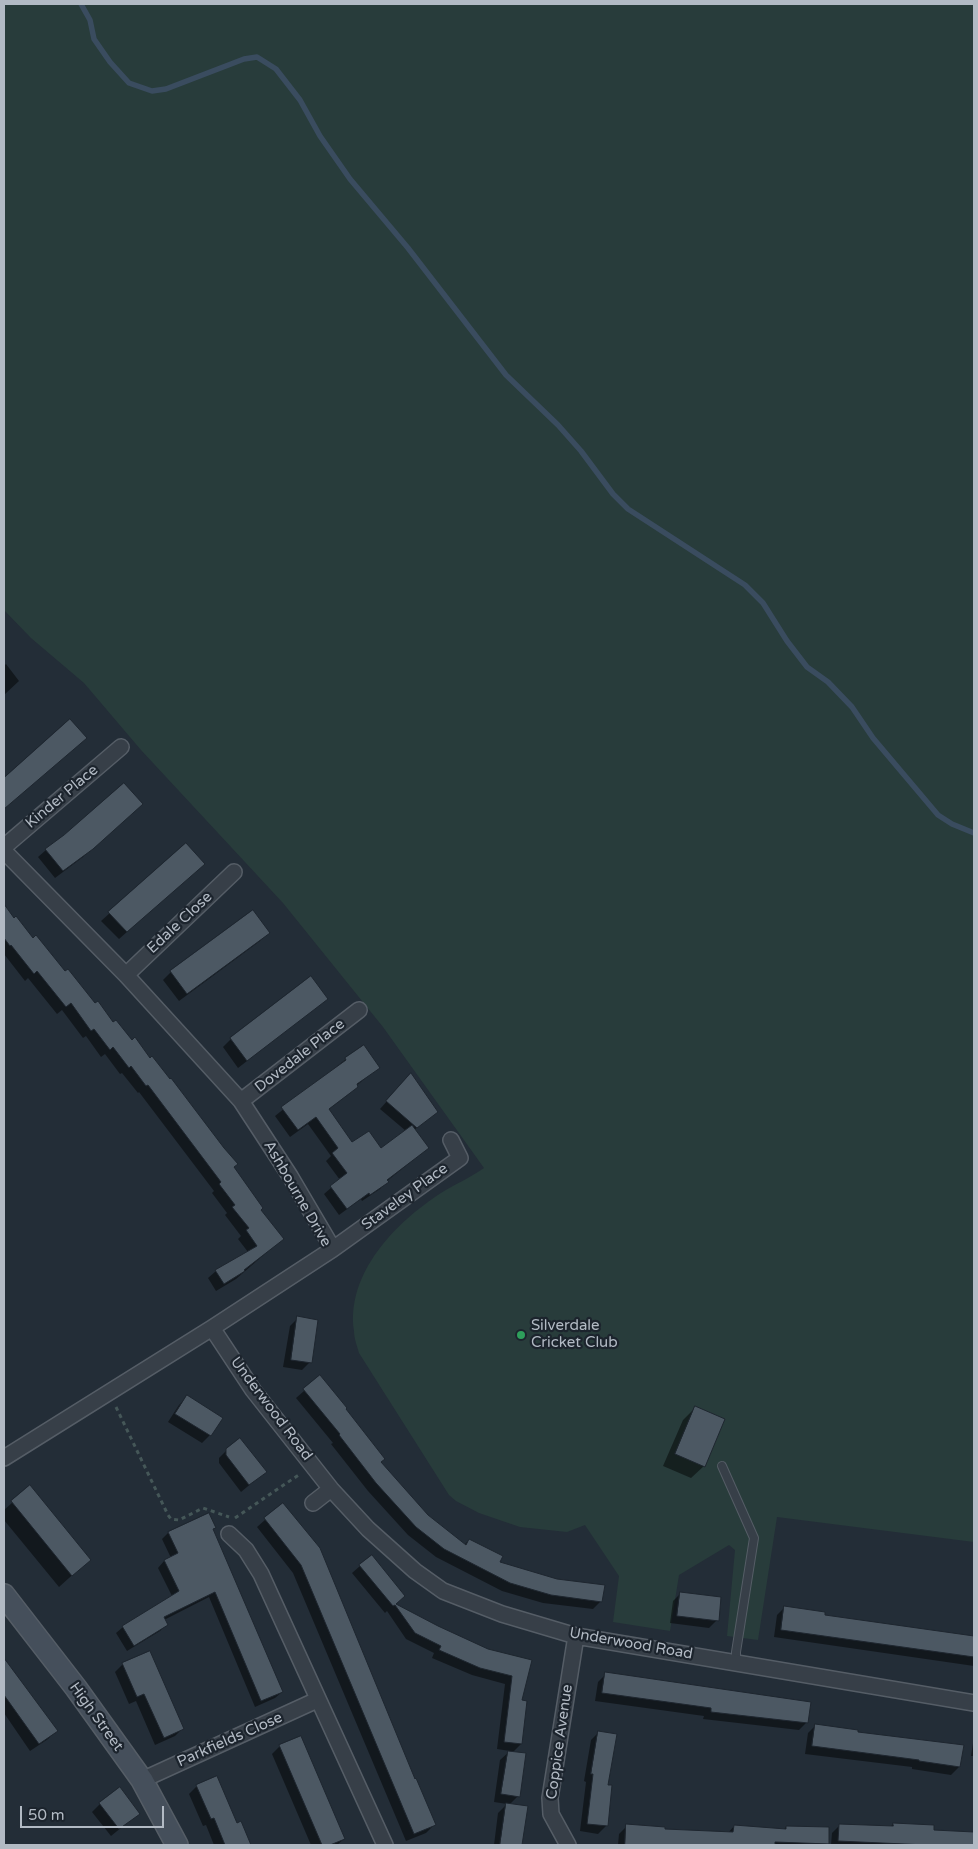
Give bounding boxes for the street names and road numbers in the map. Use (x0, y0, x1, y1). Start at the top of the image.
street label: Kinder Place (22, 761, 102, 833)
street label: Edale Close (144, 888, 216, 958)
street label: Dovedale Place (252, 1015, 348, 1097)
street label: Ashbourne Drive (259, 1138, 335, 1250)
street label: Staveley Place (358, 1160, 452, 1234)
street label: Underwood Road (226, 1354, 316, 1464)
street label: Underwood Road (568, 1624, 694, 1664)
street label: High Street (65, 1679, 127, 1755)
street label: Coppice Avenue (543, 1683, 577, 1801)
street label: Parkfields Close (175, 1709, 285, 1771)

